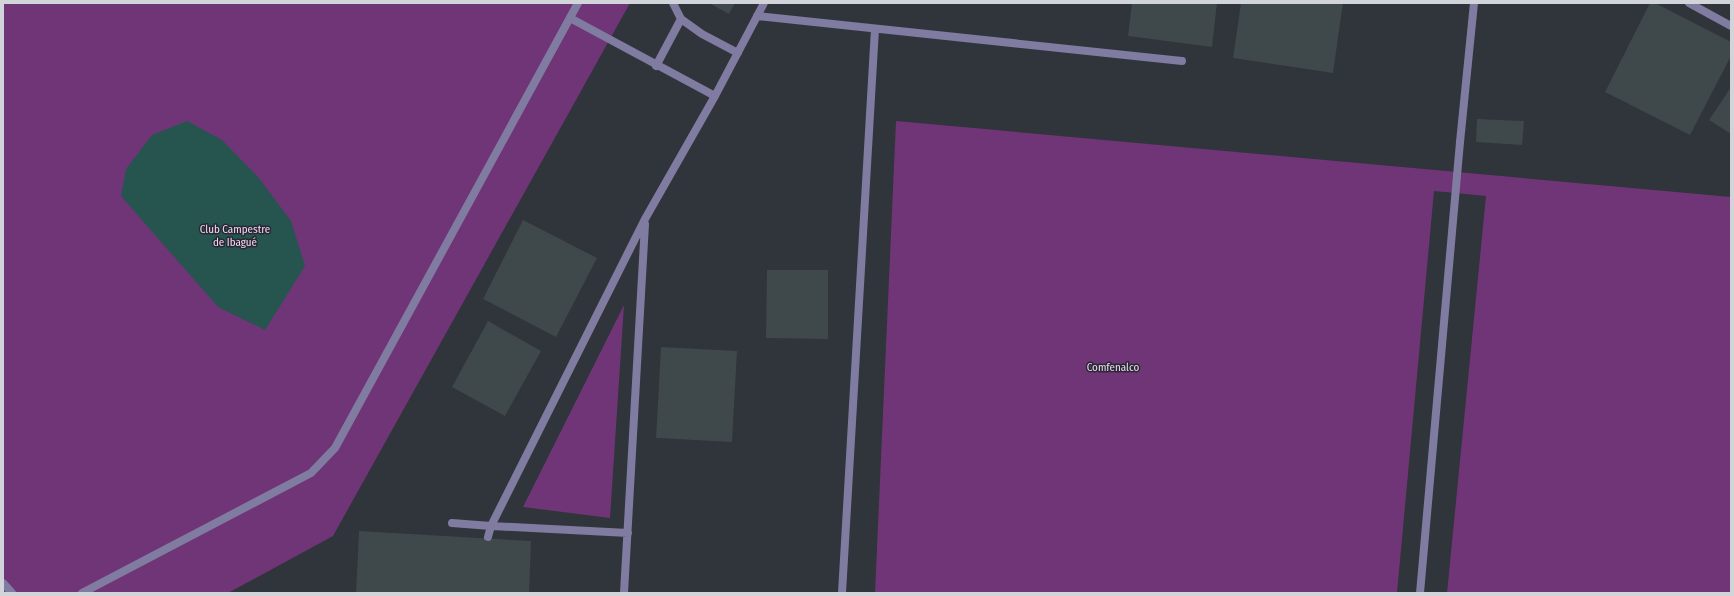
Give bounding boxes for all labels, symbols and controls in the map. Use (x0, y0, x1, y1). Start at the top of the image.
park label: Club Campestre de Ibagué (200, 223, 270, 249)
park label: Comfenalco (1087, 361, 1139, 374)

